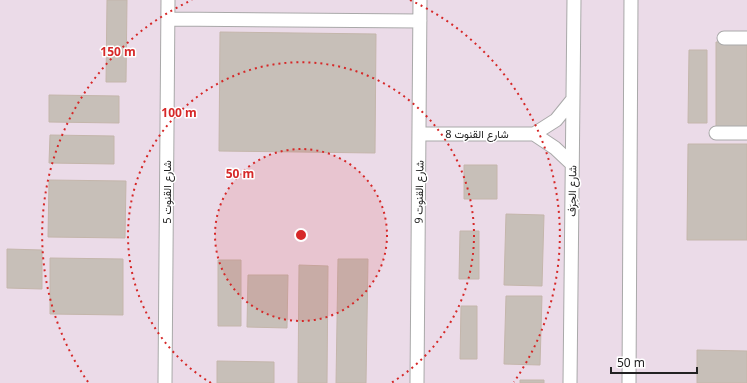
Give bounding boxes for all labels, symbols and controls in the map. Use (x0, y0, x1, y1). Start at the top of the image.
text: 150 m (100, 43, 136, 60)
text: 100 m (161, 104, 197, 121)
street label: شارع القنوت 8 (445, 126, 509, 142)
street label: شارع القنوت 5 (159, 160, 175, 224)
street label: شارع القنوت 9 (410, 160, 428, 224)
text: 50 m (226, 165, 254, 182)
street label: شارع الحِرَف (564, 165, 580, 217)
centre of rings (294, 228, 308, 242)
scale bar (611, 349, 697, 375)
text: 50 m (617, 354, 645, 371)

